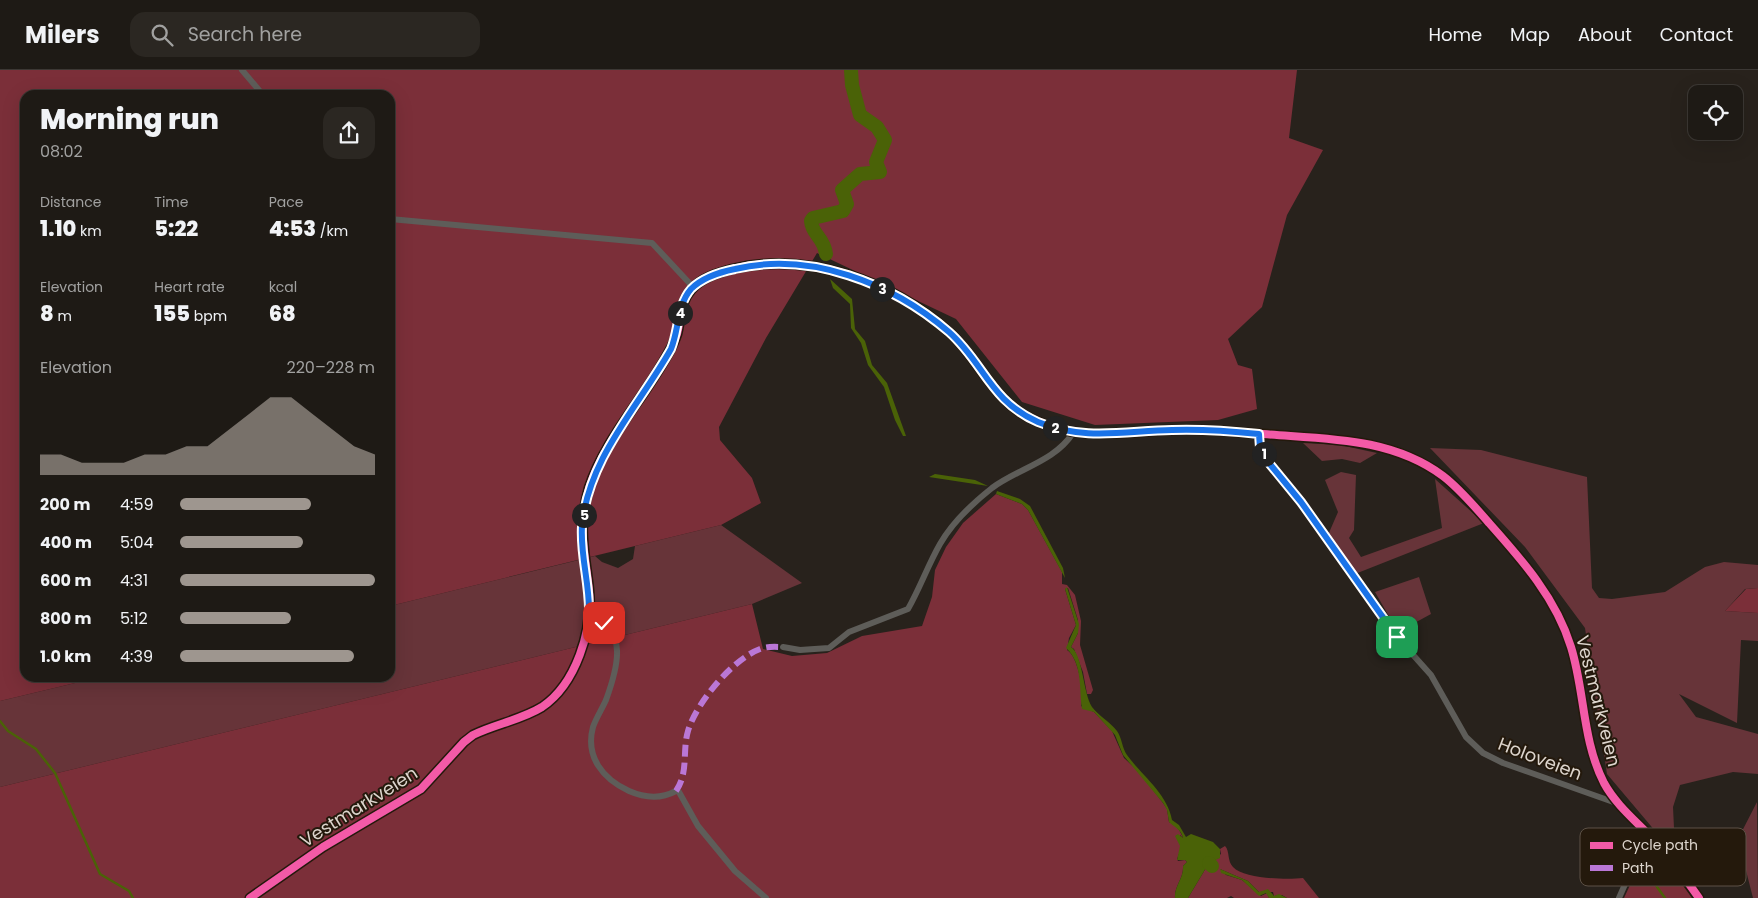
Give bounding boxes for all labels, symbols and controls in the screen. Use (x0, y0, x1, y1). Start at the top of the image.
search box (130, 12, 480, 57)
text: Milers (25, 18, 100, 51)
icon: search (148, 21, 176, 49)
text: Search here (188, 21, 302, 48)
text: Home (1428, 22, 1482, 47)
text: Map (1510, 22, 1550, 47)
text: About (1578, 22, 1632, 47)
text: Contact (1660, 22, 1733, 47)
map controls (1688, 85, 1743, 140)
button: locate (1688, 85, 1743, 140)
text: Morning run (40, 100, 219, 139)
button: share (323, 107, 375, 159)
text: 08:02 (40, 140, 83, 163)
text: Distance (40, 192, 101, 212)
text: Time (154, 192, 188, 212)
text: Pace (269, 192, 303, 212)
text: 1.10 (40, 214, 76, 243)
text: 5:22 (154, 214, 198, 243)
text: 4:53 (269, 214, 316, 243)
text: km (76, 221, 102, 241)
text: /km (316, 221, 348, 241)
pin: 3 (870, 276, 894, 302)
text: Elevation (40, 277, 103, 297)
text: Heart rate (154, 277, 225, 297)
text: kcal (269, 277, 297, 297)
text: 3 (878, 279, 887, 299)
text: 8 (40, 299, 54, 328)
text: 155 (154, 299, 190, 328)
text: 68 (269, 299, 296, 328)
pin: 4 (668, 300, 692, 326)
text: 4 (676, 303, 685, 323)
text: m (54, 306, 72, 326)
text: bpm (190, 306, 227, 326)
text: Elevation (40, 356, 112, 379)
text: 220–228 m (286, 356, 375, 379)
pin: 2 (1042, 416, 1068, 440)
text: 2 (1052, 418, 1060, 438)
pin: 1 (1252, 442, 1276, 466)
text: 1 (1262, 444, 1267, 464)
text: 200 m (40, 493, 90, 516)
text: 4:59 (120, 493, 154, 516)
pin: 5 (572, 502, 596, 528)
text: 5 (580, 505, 589, 525)
text: 400 m (40, 531, 92, 554)
text: 5:04 (120, 531, 154, 554)
text: 600 m (40, 569, 91, 592)
text: 4:31 (120, 569, 148, 592)
pin (583, 602, 625, 644)
text: 800 m (40, 607, 92, 630)
text: 5:12 (120, 607, 148, 630)
icon: check (590, 609, 618, 637)
pin (1376, 616, 1418, 658)
icon: arrive (1383, 623, 1411, 651)
street label: Vestmarkveien (1570, 633, 1627, 769)
text: 1.0 km (40, 645, 91, 668)
text: 4:39 (120, 645, 153, 668)
street label: Holoveien (1494, 731, 1586, 786)
street label: Vestmarkveien (295, 760, 422, 853)
legend (1580, 828, 1746, 886)
text: Cycle path (1622, 835, 1698, 855)
text: Path (1622, 858, 1654, 878)

